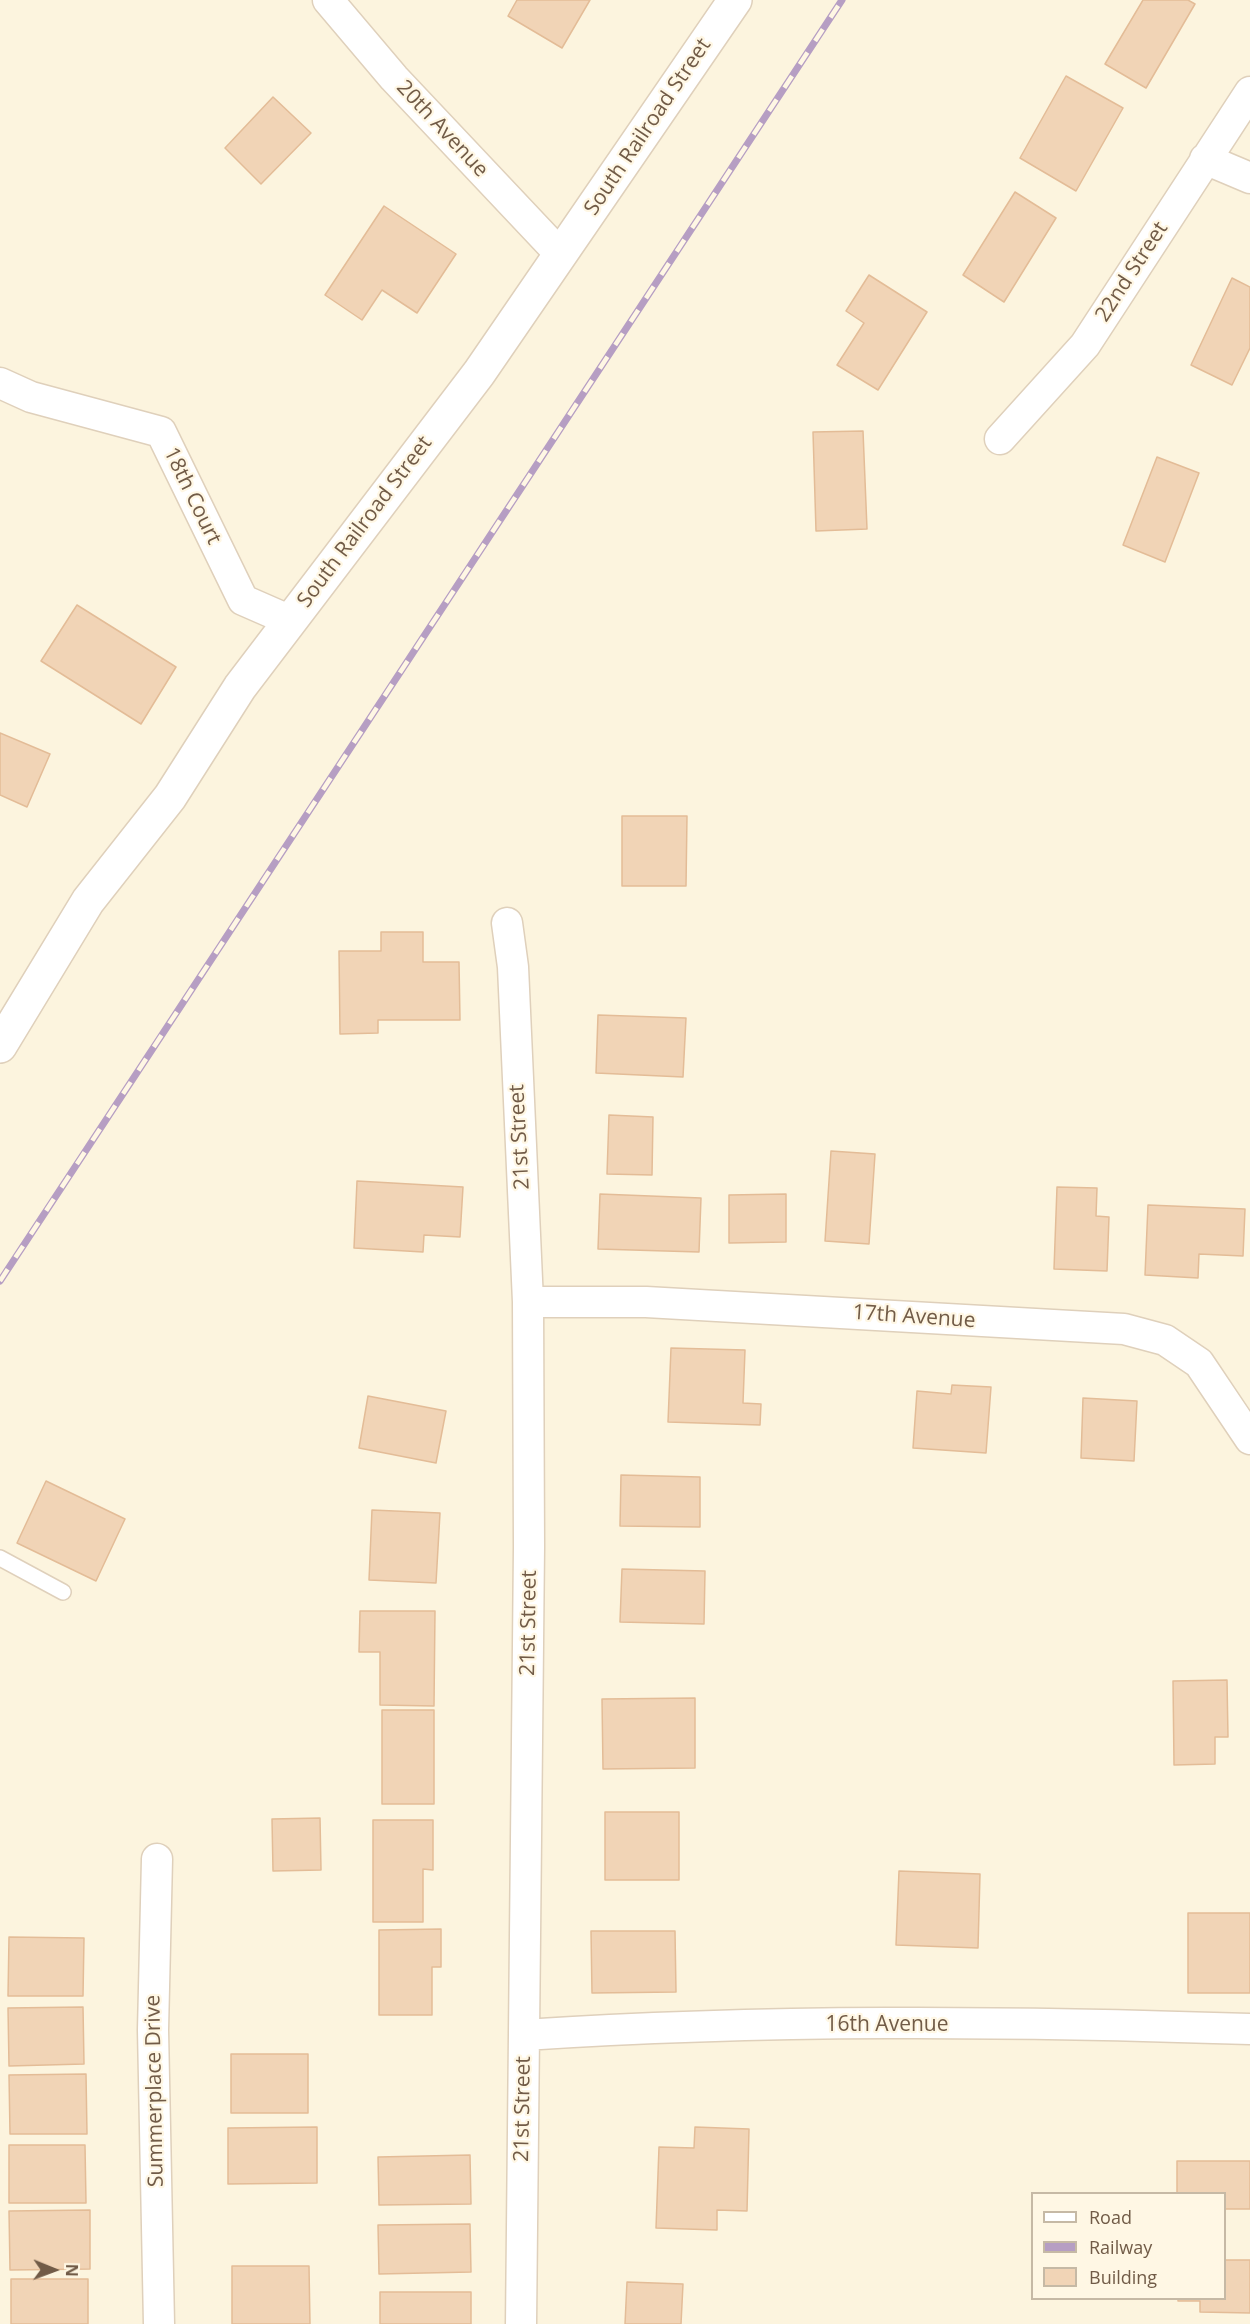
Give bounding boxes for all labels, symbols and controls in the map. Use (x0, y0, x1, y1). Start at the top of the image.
street label: South Railroad Street (579, 34, 717, 220)
street label: 20th Avenue (391, 75, 493, 183)
street label: 22nd Street (1090, 217, 1174, 327)
street label: South Railroad Street (292, 431, 438, 613)
street label: 18th Court (158, 443, 226, 549)
street label: 21st Street (505, 1084, 535, 1190)
street label: 17th Avenue (852, 1300, 976, 1334)
street label: 21st Street (515, 1570, 543, 1676)
street label: Summerplace Drive (141, 1995, 169, 2187)
street label: 16th Avenue (826, 2012, 948, 2038)
street label: 21st Street (509, 2056, 537, 2162)
legend (1031, 2192, 1226, 2300)
text: Road (1089, 2205, 1132, 2229)
text: Railway (1089, 2235, 1152, 2259)
north arrow (24, 2240, 84, 2300)
text: N (61, 2264, 83, 2277)
text: Building (1089, 2265, 1157, 2289)

